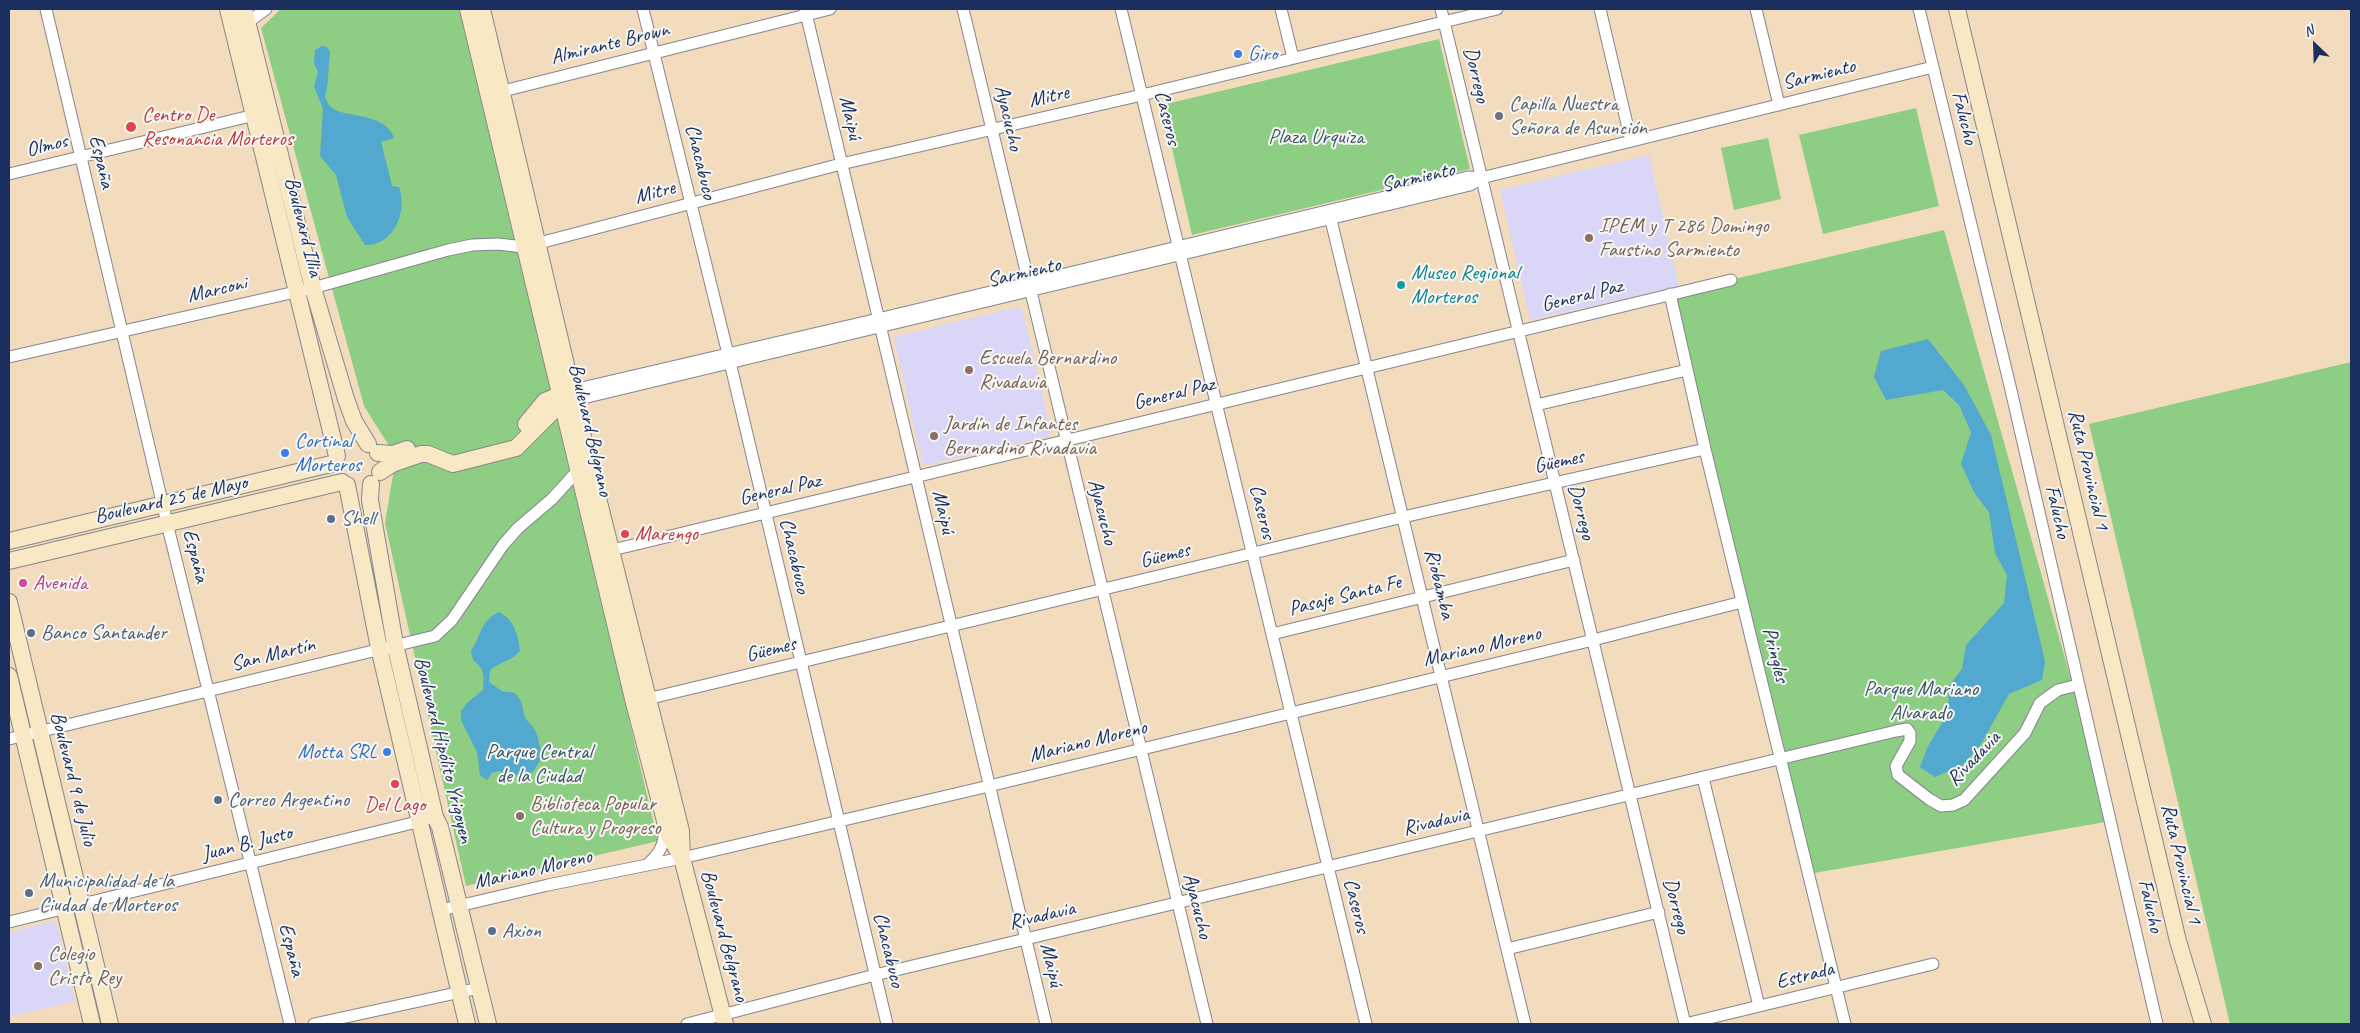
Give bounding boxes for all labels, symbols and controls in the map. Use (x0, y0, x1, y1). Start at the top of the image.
street label: Almirante Brown (548, 17, 672, 71)
north arrow (2290, 20, 2340, 70)
text: N (2301, 21, 2316, 40)
place label: Giro (1248, 41, 1277, 67)
street label: Dorrego (1457, 45, 1495, 105)
marker: Giro (1232, 48, 1244, 60)
street label: Sarmiento (1780, 54, 1858, 96)
street label: Mitre (1026, 80, 1072, 114)
street label: Ayacucho (988, 83, 1028, 153)
street label: Caseros (1148, 88, 1186, 148)
street label: Falucho (1945, 89, 1983, 147)
place label: Capilla Nuestra Señora de Asunción (1509, 91, 1647, 141)
street label: Maipú (833, 94, 867, 142)
place label: Centro De Resonancia Morteros (142, 102, 293, 152)
marker: Capilla Nuestra Señora de Asunción (1493, 110, 1505, 122)
marker: Centro De Resonancia Morteros (124, 120, 138, 134)
street label: Chacabuco (679, 122, 721, 202)
park label: Plaza Urquiza (1268, 124, 1364, 150)
street label: Olmos (24, 129, 70, 163)
street label: España (83, 133, 119, 191)
street label: Sarmiento (1379, 157, 1457, 199)
street label: Boulevard Illia (278, 175, 328, 279)
street label: Mitre (632, 176, 678, 210)
place label: IPEM y T 286 Domingo Faustino Sarmiento (1599, 213, 1769, 263)
marker: IPEM y T 286 Domingo Faustino Sarmiento (1583, 232, 1595, 244)
street label: Sarmiento (985, 252, 1063, 294)
place label: Museo Regional Morteros (1411, 260, 1519, 310)
street label: Marconi (185, 271, 249, 309)
street label: General Paz (1539, 274, 1625, 318)
marker: Museo Regional Morteros (1395, 279, 1407, 291)
place label: Escuela Bernardino Rivadavia (979, 345, 1116, 395)
street label: Boulevard Belgrano (563, 361, 617, 499)
marker: Escuela Bernardino Rivadavia (963, 364, 975, 376)
street label: General Paz (1131, 372, 1217, 416)
street label: Ruta Provincial 1 (2062, 407, 2114, 533)
place label: Jardín de Infantes Bernardino Rivadavia (944, 411, 1096, 461)
place label: Cortinal Morteros (295, 428, 361, 478)
marker: Jardín de Infantes Bernardino Rivadavia (928, 430, 940, 442)
street label: Güemes (1532, 444, 1586, 480)
marker: Cortinal Morteros (279, 447, 291, 459)
street label: General Paz (737, 468, 823, 512)
street label: Boulevard 25 de Mayo (92, 470, 250, 530)
street label: Ayacucho (1082, 477, 1122, 547)
street label: Caseros (1243, 482, 1281, 542)
street label: Dorrego (1562, 482, 1600, 542)
street label: Falucho (2039, 483, 2075, 541)
street label: Maipú (926, 488, 960, 536)
place label: Shell (341, 506, 375, 532)
marker: Shell (325, 513, 337, 525)
street label: Chacabuco (773, 516, 815, 596)
place label: Marengo (635, 521, 698, 547)
street label: España (176, 527, 214, 585)
marker: Marengo (619, 528, 631, 540)
street label: Güemes (1137, 538, 1193, 574)
street label: Riobamba (1418, 546, 1460, 622)
place label: Avenida (33, 570, 87, 596)
street label: Pasaje Santa Fe (1286, 570, 1404, 622)
marker: Avenida (17, 577, 29, 589)
place label: Banco Santander (41, 620, 166, 646)
street label: Mariano Moreno (1421, 621, 1543, 673)
street label: Pringles (1756, 625, 1794, 685)
marker: Banco Santander (25, 627, 37, 639)
street label: San Martín (228, 632, 318, 678)
street label: Güemes (743, 632, 799, 668)
street label: Boulevard Hipólito Yrigoyen (408, 654, 478, 846)
park label: Parque Mariano Alvarado (1864, 676, 1978, 726)
street label: Boulevard 9 de Julio (44, 709, 102, 849)
street label: Mariano Moreno (1027, 715, 1149, 769)
street label: Rivadavia (1942, 726, 2006, 792)
place label: Motta SRL (297, 739, 377, 765)
park label: Parque Central de la Ciudad (486, 739, 592, 789)
marker: Motta SRL (381, 746, 393, 758)
marker: Del Lago (389, 778, 401, 790)
place label: Correo Argentino (228, 787, 349, 813)
place label: Biblioteca Popular Cultura y Progreso (530, 791, 661, 841)
place label: Del Lago (364, 792, 426, 818)
marker: Correo Argentino (212, 794, 224, 806)
street label: Ruta Provincial 1 (2155, 801, 2207, 927)
street label: Rivadavia (1401, 802, 1471, 842)
marker: Biblioteca Popular Cultura y Progreso (514, 810, 526, 822)
street label: Juan B. Justo (199, 821, 295, 867)
street label: Mariano Moreno (472, 844, 594, 896)
street label: Boulevard Belgrano (694, 867, 754, 1005)
place label: Municipalidad de la Ciudad de Morteros (39, 868, 177, 918)
street label: Ayacucho (1177, 871, 1217, 941)
street label: Caseros (1337, 876, 1375, 936)
street label: Dorrego (1657, 876, 1695, 936)
street label: Falucho (2132, 877, 2168, 935)
marker: Municipalidad de la Ciudad de Morteros (23, 887, 35, 899)
street label: Rivadavia (1007, 896, 1077, 936)
street label: Chacabuco (867, 910, 909, 990)
place label: Axion (502, 918, 541, 944)
street label: España (272, 921, 310, 979)
marker: Axion (486, 925, 498, 937)
place label: Colegio Cristo Rey (48, 941, 121, 991)
street label: Maipú (1034, 941, 1068, 989)
street label: Estrada (1774, 957, 1836, 995)
marker: Colegio Cristo Rey (32, 960, 44, 972)

